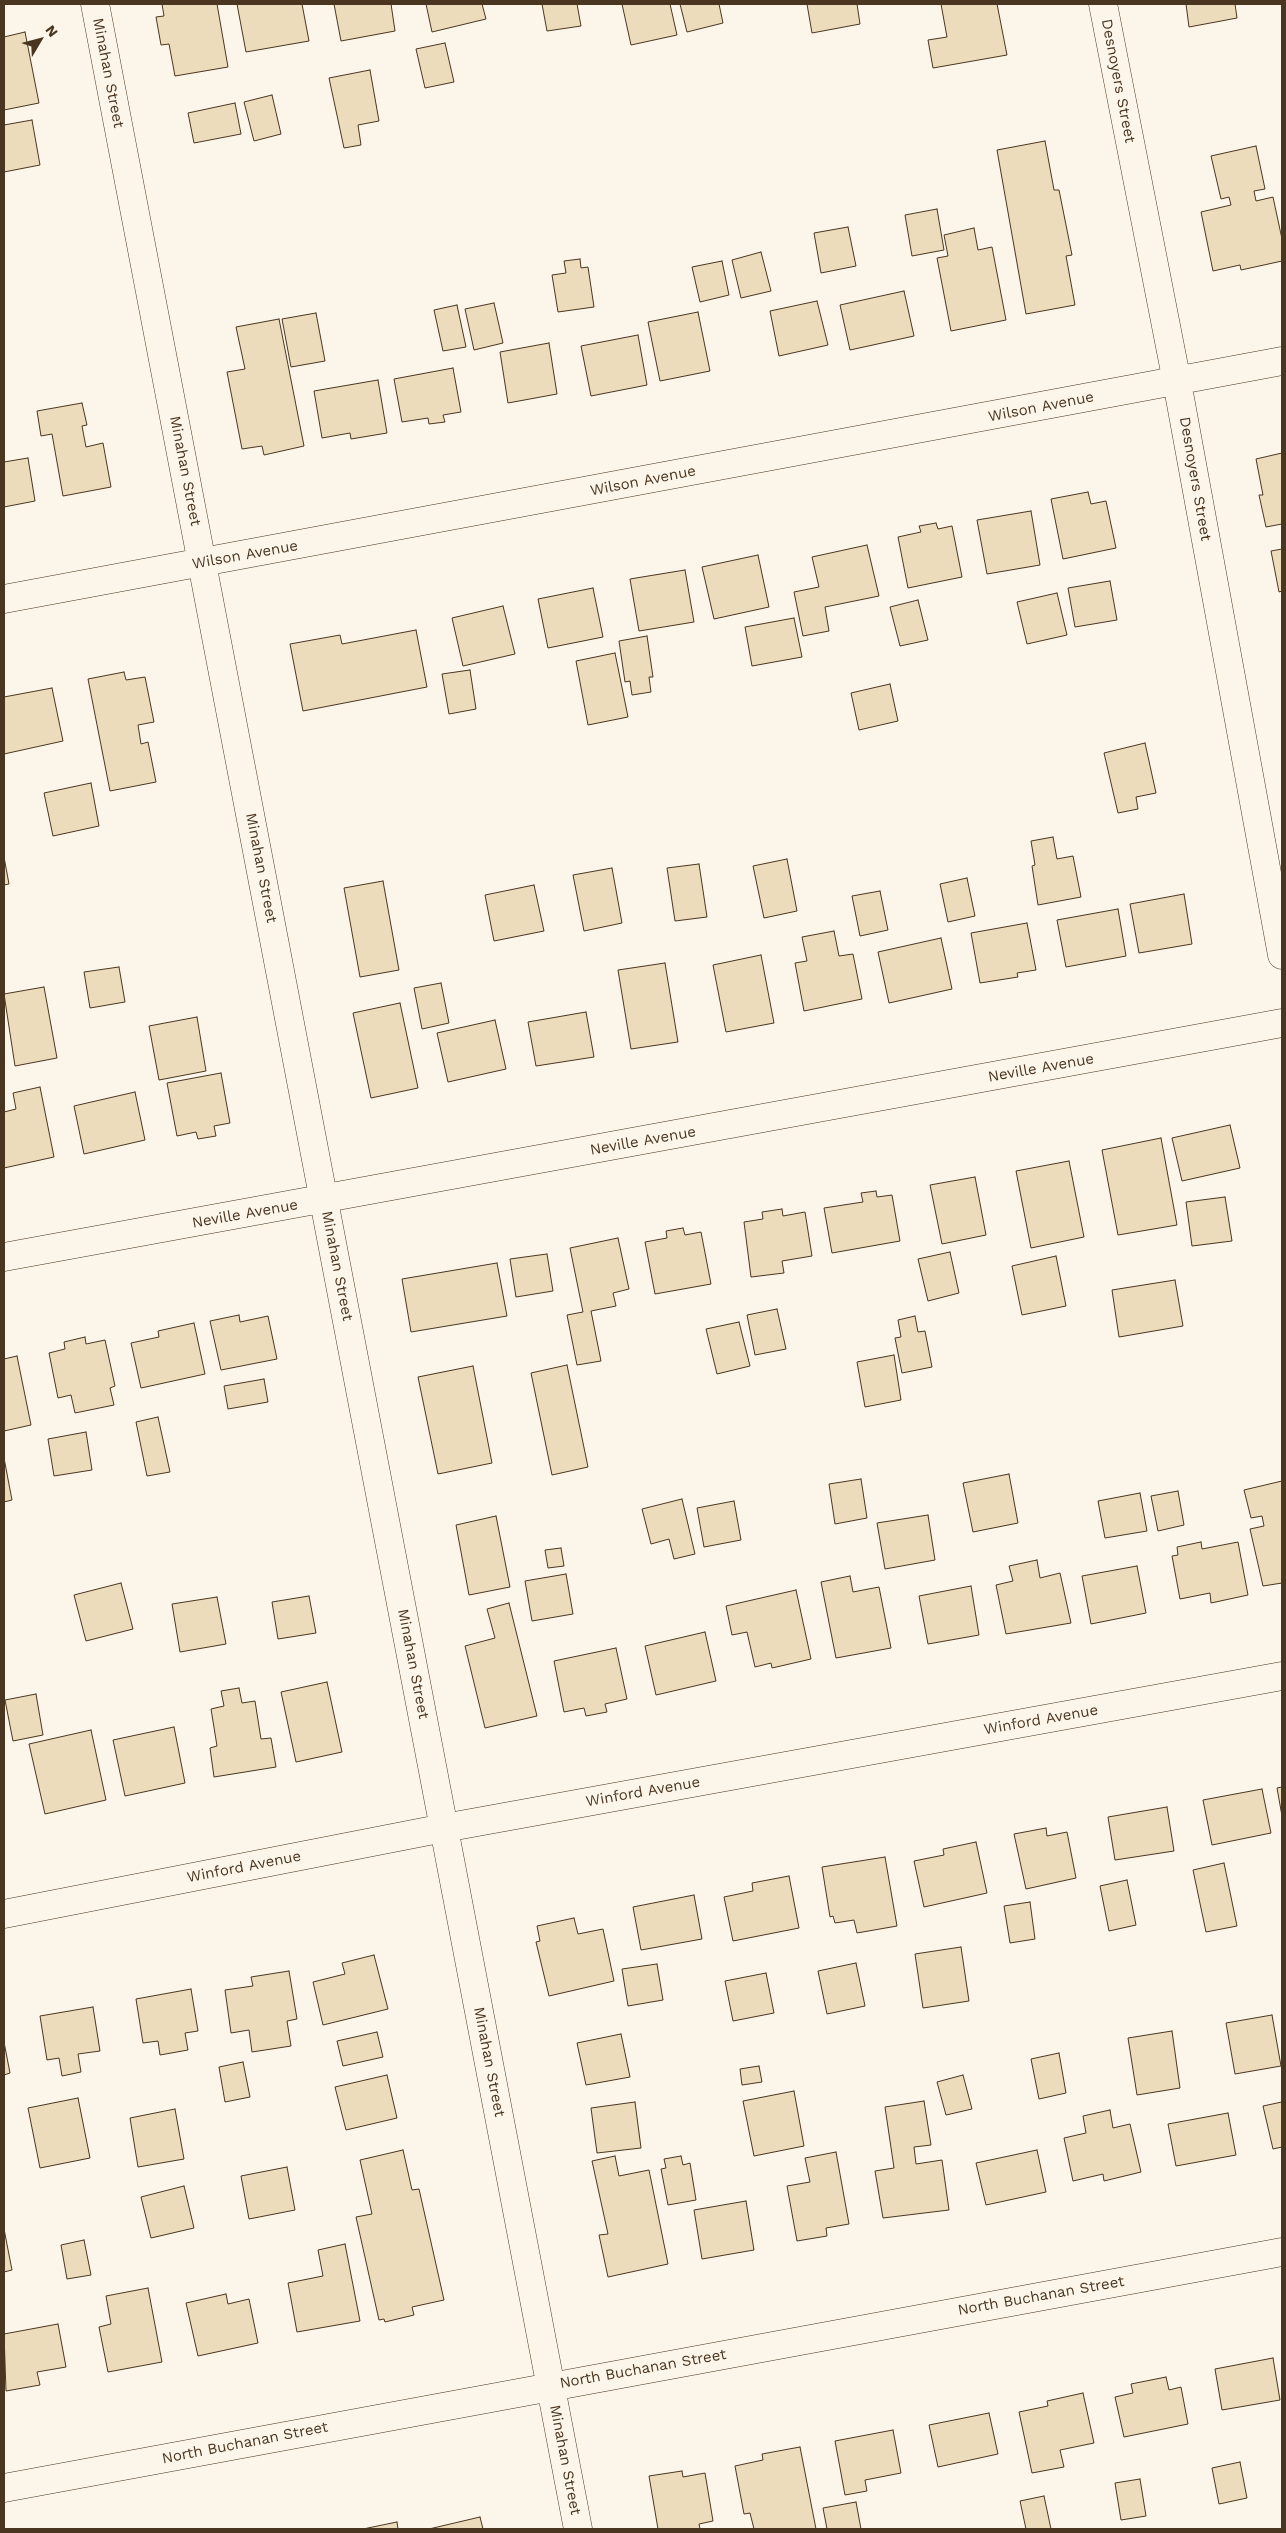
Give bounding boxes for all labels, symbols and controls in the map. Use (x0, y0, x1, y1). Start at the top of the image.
north arrow (15, 15, 65, 65)
street label: Minahan Street (88, 16, 128, 130)
street label: Desnoyers Street (1097, 18, 1139, 144)
text: N (42, 22, 61, 40)
street label: Wilson Avenue (987, 388, 1095, 426)
street label: Minahan Street (165, 414, 205, 528)
street label: Desnoyers Street (1175, 415, 1215, 543)
street label: Wilson Avenue (589, 462, 697, 500)
street label: Wilson Avenue (191, 537, 299, 573)
street label: Minahan Street (241, 811, 281, 925)
street label: Neville Avenue (987, 1050, 1095, 1086)
street label: Neville Avenue (589, 1123, 697, 1159)
street label: Neville Avenue (191, 1196, 299, 1232)
street label: Minahan Street (317, 1209, 357, 1323)
street label: Minahan Street (393, 1607, 433, 1721)
street label: Winford Avenue (982, 1701, 1100, 1739)
street label: Winford Avenue (584, 1773, 702, 1811)
street label: Winford Avenue (185, 1847, 303, 1887)
street label: Minahan Street (469, 2005, 509, 2119)
street label: North Buchanan Street (956, 2272, 1126, 2320)
street label: North Buchanan Street (558, 2345, 728, 2393)
street label: Minahan Street (545, 2403, 585, 2517)
street label: North Buchanan Street (160, 2418, 330, 2468)

